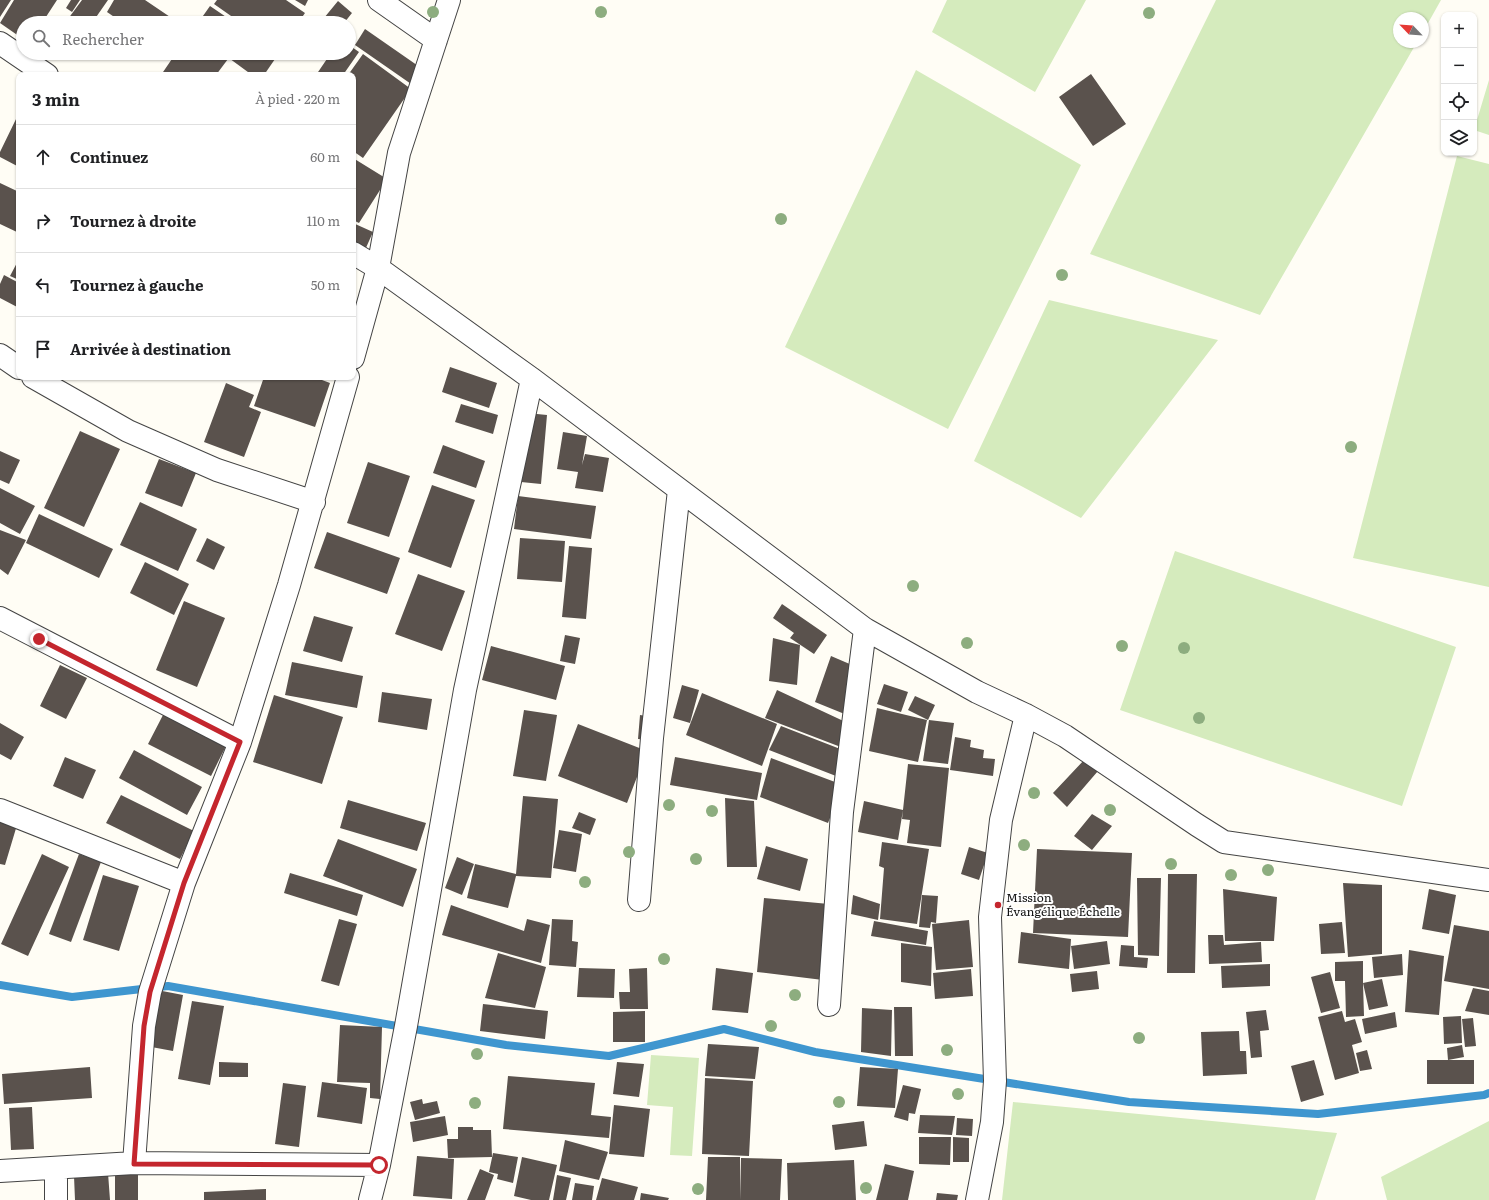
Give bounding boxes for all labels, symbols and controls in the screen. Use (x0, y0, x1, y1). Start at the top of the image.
north arrow (1393, 12, 1429, 48)
map controls (1441, 12, 1477, 156)
button: + (1441, 12, 1477, 48)
search box (16, 16, 356, 60)
icon: search (30, 27, 52, 49)
text: Rechercher (62, 27, 144, 50)
button: − (1441, 48, 1477, 84)
button: locate (1441, 84, 1477, 120)
text: 3 min (32, 86, 80, 111)
text: À pied · 220 m (255, 89, 340, 108)
button: layers (1441, 120, 1477, 156)
text: Continuez (70, 145, 148, 168)
icon: ahead (32, 146, 54, 168)
text: 60 m (310, 147, 340, 166)
text: Tournez à droite (70, 209, 196, 232)
icon: right (32, 210, 54, 232)
text: 110 m (307, 211, 340, 230)
text: Tournez à gauche (70, 273, 203, 296)
icon: left (32, 274, 54, 296)
text: 50 m (311, 275, 340, 294)
text: Arrivée à destination (70, 337, 231, 360)
icon: arrive (32, 338, 54, 360)
route end (30, 630, 48, 648)
place label: Mission Évangélique Échelle (1006, 888, 1120, 920)
marker: Mission Évangélique Échelle (993, 900, 1003, 910)
route start (370, 1156, 388, 1174)

